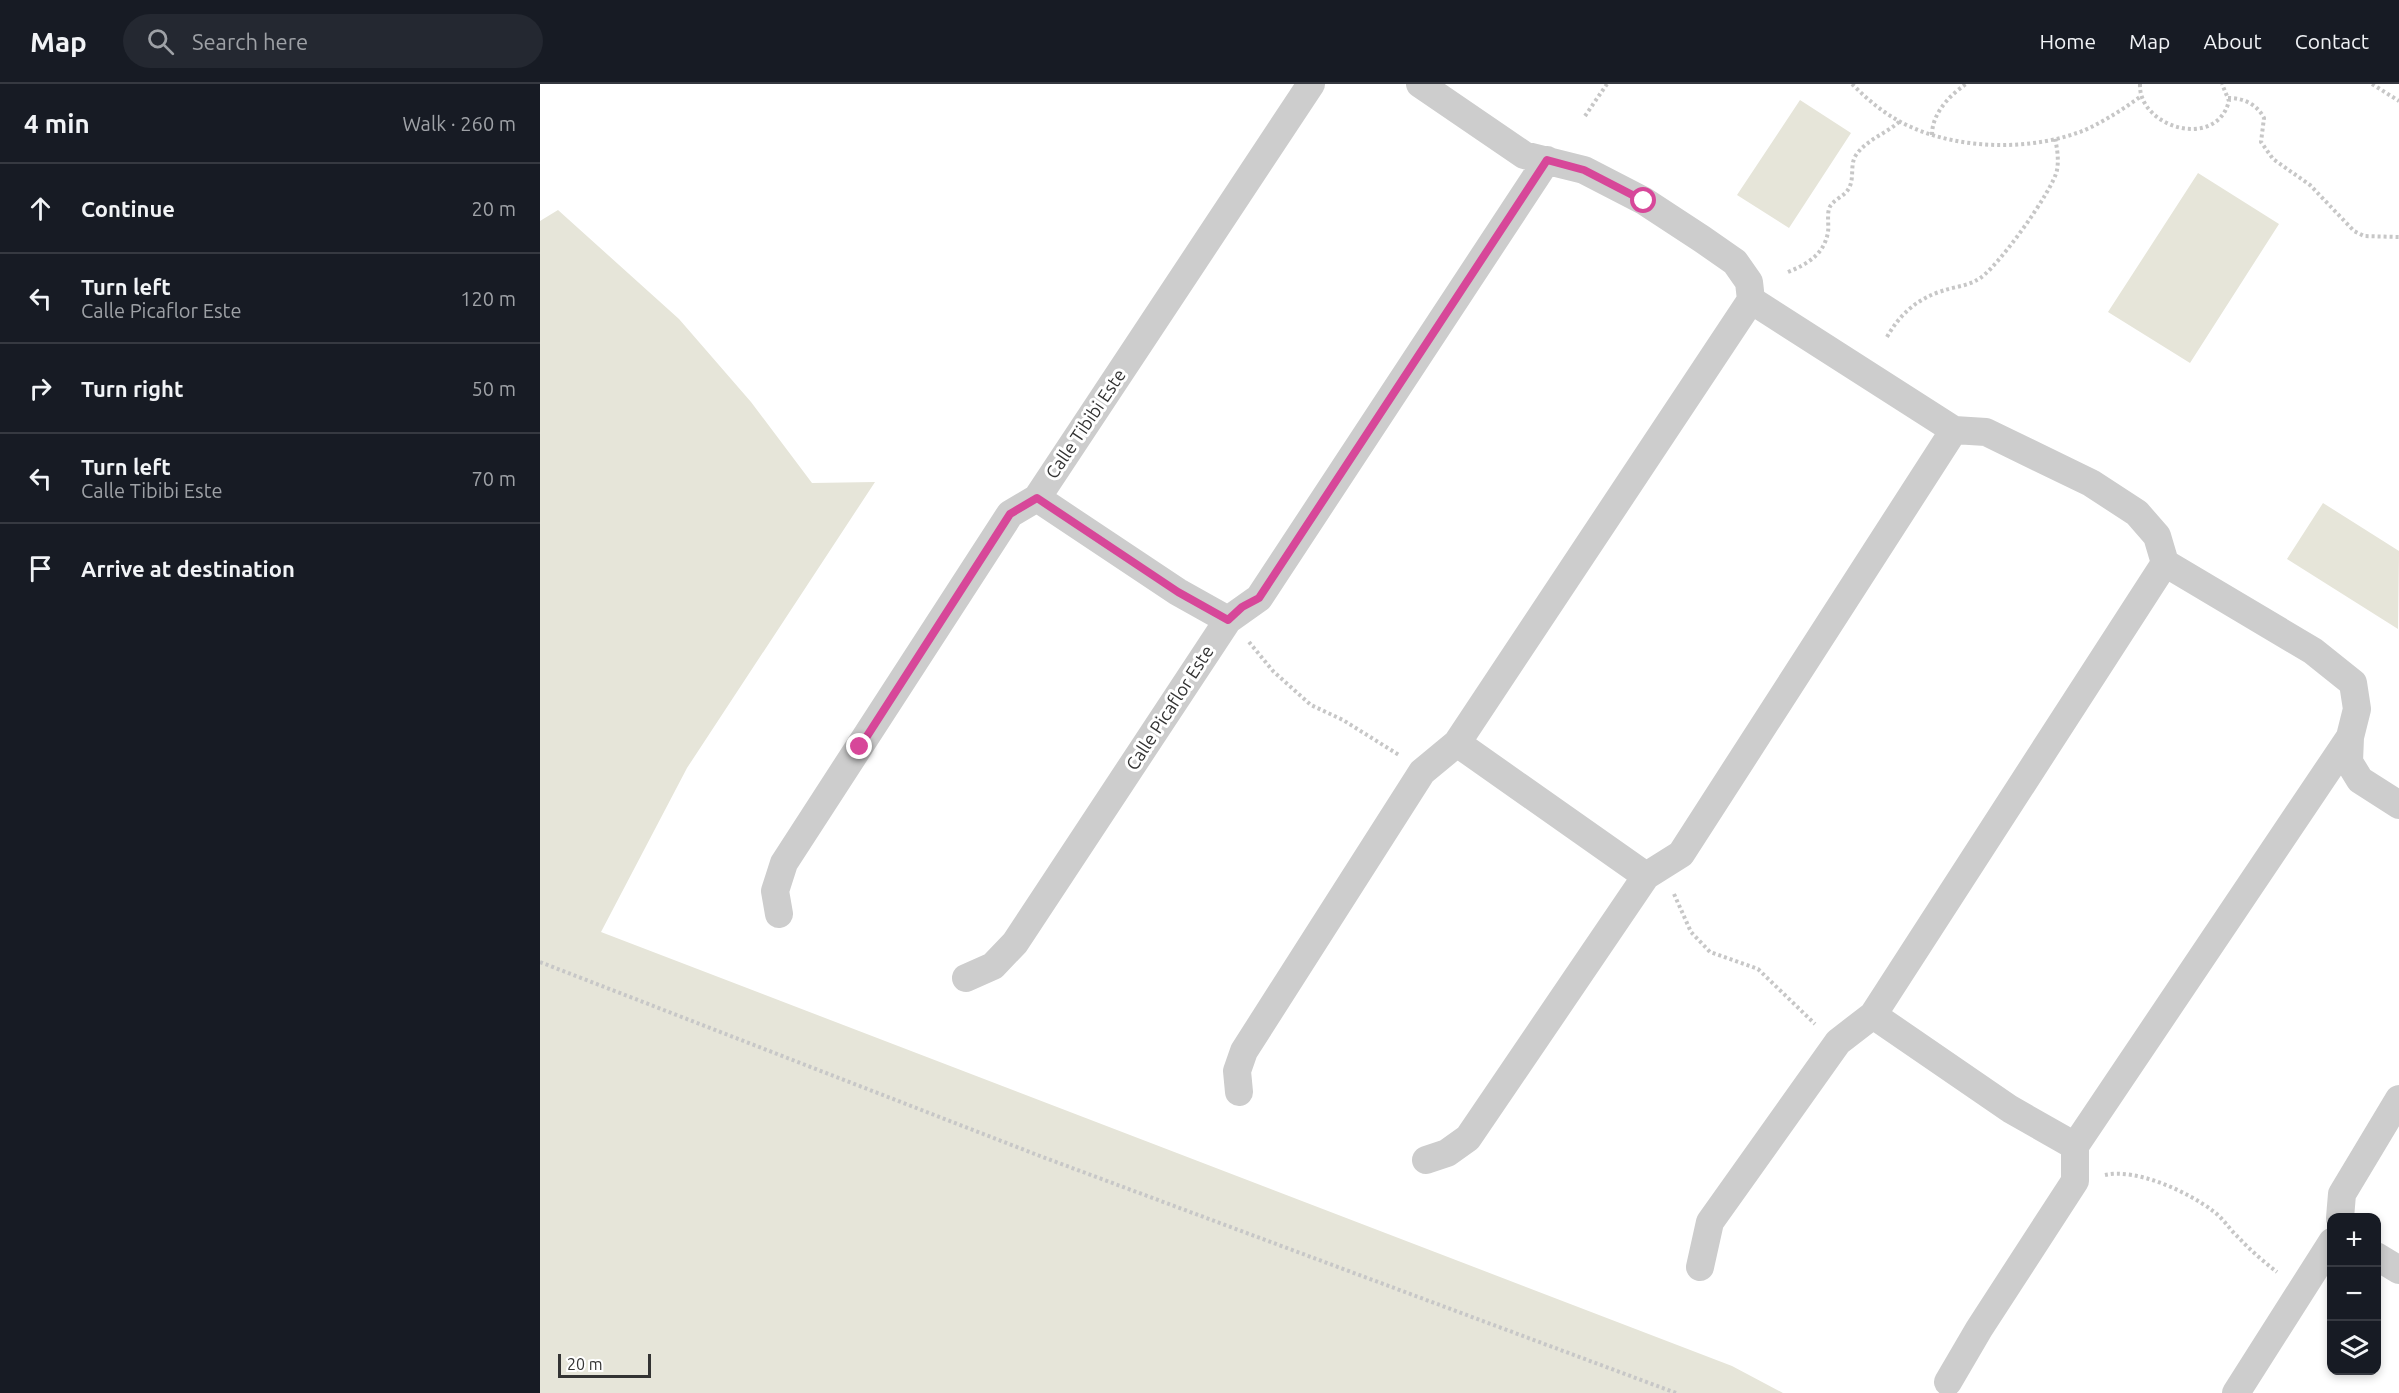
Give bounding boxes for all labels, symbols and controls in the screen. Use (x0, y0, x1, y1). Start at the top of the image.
search box (123, 14, 543, 68)
icon: search (144, 25, 177, 58)
text: Map (30, 26, 87, 57)
text: Search here (192, 29, 308, 54)
text: Home (2039, 29, 2096, 53)
text: Map (2129, 29, 2170, 53)
text: About (2203, 29, 2262, 53)
text: Contact (2295, 29, 2369, 53)
text: 4 min (24, 109, 90, 138)
text: Walk · 260 m (403, 112, 516, 135)
route start (1630, 187, 1656, 213)
icon: ahead (24, 192, 57, 225)
text: Continue (81, 196, 175, 221)
text: 20 m (472, 197, 516, 220)
text: Turn left (81, 274, 171, 299)
icon: left (24, 282, 57, 315)
text: 120 m (460, 287, 516, 310)
text: Calle Picaflor Este (81, 299, 241, 322)
street label: Calle Tibibi Este (1041, 365, 1129, 482)
icon: right (24, 372, 57, 405)
text: Turn right (81, 376, 183, 401)
text: 50 m (472, 377, 516, 400)
text: Turn left (81, 454, 171, 479)
icon: left (24, 462, 57, 495)
text: 70 m (472, 467, 516, 490)
text: Calle Tibibi Este (81, 479, 223, 502)
icon: arrive (24, 552, 57, 585)
text: Arrive at destination (81, 556, 295, 581)
street label: Calle Picaflor Este (1121, 641, 1217, 773)
route end (846, 733, 872, 759)
map controls (2327, 1213, 2381, 1375)
button: + (2327, 1213, 2381, 1267)
button: − (2327, 1267, 2381, 1321)
button: layers (2327, 1321, 2381, 1375)
scale bar (558, 1351, 651, 1378)
text: 20 m (567, 1355, 603, 1373)

